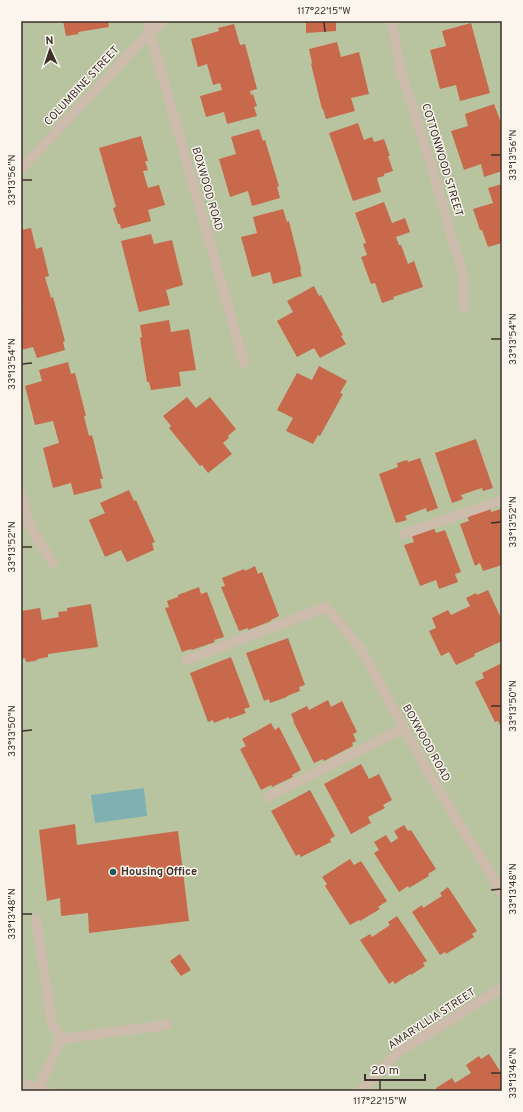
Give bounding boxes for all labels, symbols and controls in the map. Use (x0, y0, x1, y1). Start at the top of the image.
text: 117°22'15"W (297, 5, 351, 18)
north arrow (30, 30, 70, 70)
text: N (45, 34, 54, 48)
street label: COLUMBINE STREET (41, 43, 123, 129)
street label: COTTONWOOD STREET (418, 102, 466, 218)
text: 33°13'56"N (507, 129, 520, 181)
street label: BOXWOOD ROAD (188, 146, 226, 232)
text: 33°13'56"N (6, 154, 19, 206)
text: 33°13'54"N (507, 313, 520, 365)
text: 33°13'54"N (6, 338, 19, 390)
text: 33°13'52"N (507, 496, 520, 548)
text: 33°13'52"N (6, 521, 19, 573)
text: 33°13'50"N (507, 680, 520, 732)
street label: BOXWOOD ROAD (399, 702, 453, 784)
text: 33°13'50"N (6, 705, 19, 757)
text: 33°13'48"N (507, 863, 520, 915)
place label: Housing Office (121, 865, 197, 879)
marker: Housing Office (108, 867, 118, 877)
text: 33°13'48"N (6, 888, 19, 940)
street label: AMARYLLIA STREET (386, 985, 478, 1053)
text: 33°13'46"N (507, 1047, 520, 1099)
scale bar (365, 1056, 425, 1082)
text: 20 m (371, 1063, 399, 1079)
text: 117°22'15"W (353, 1095, 407, 1108)

